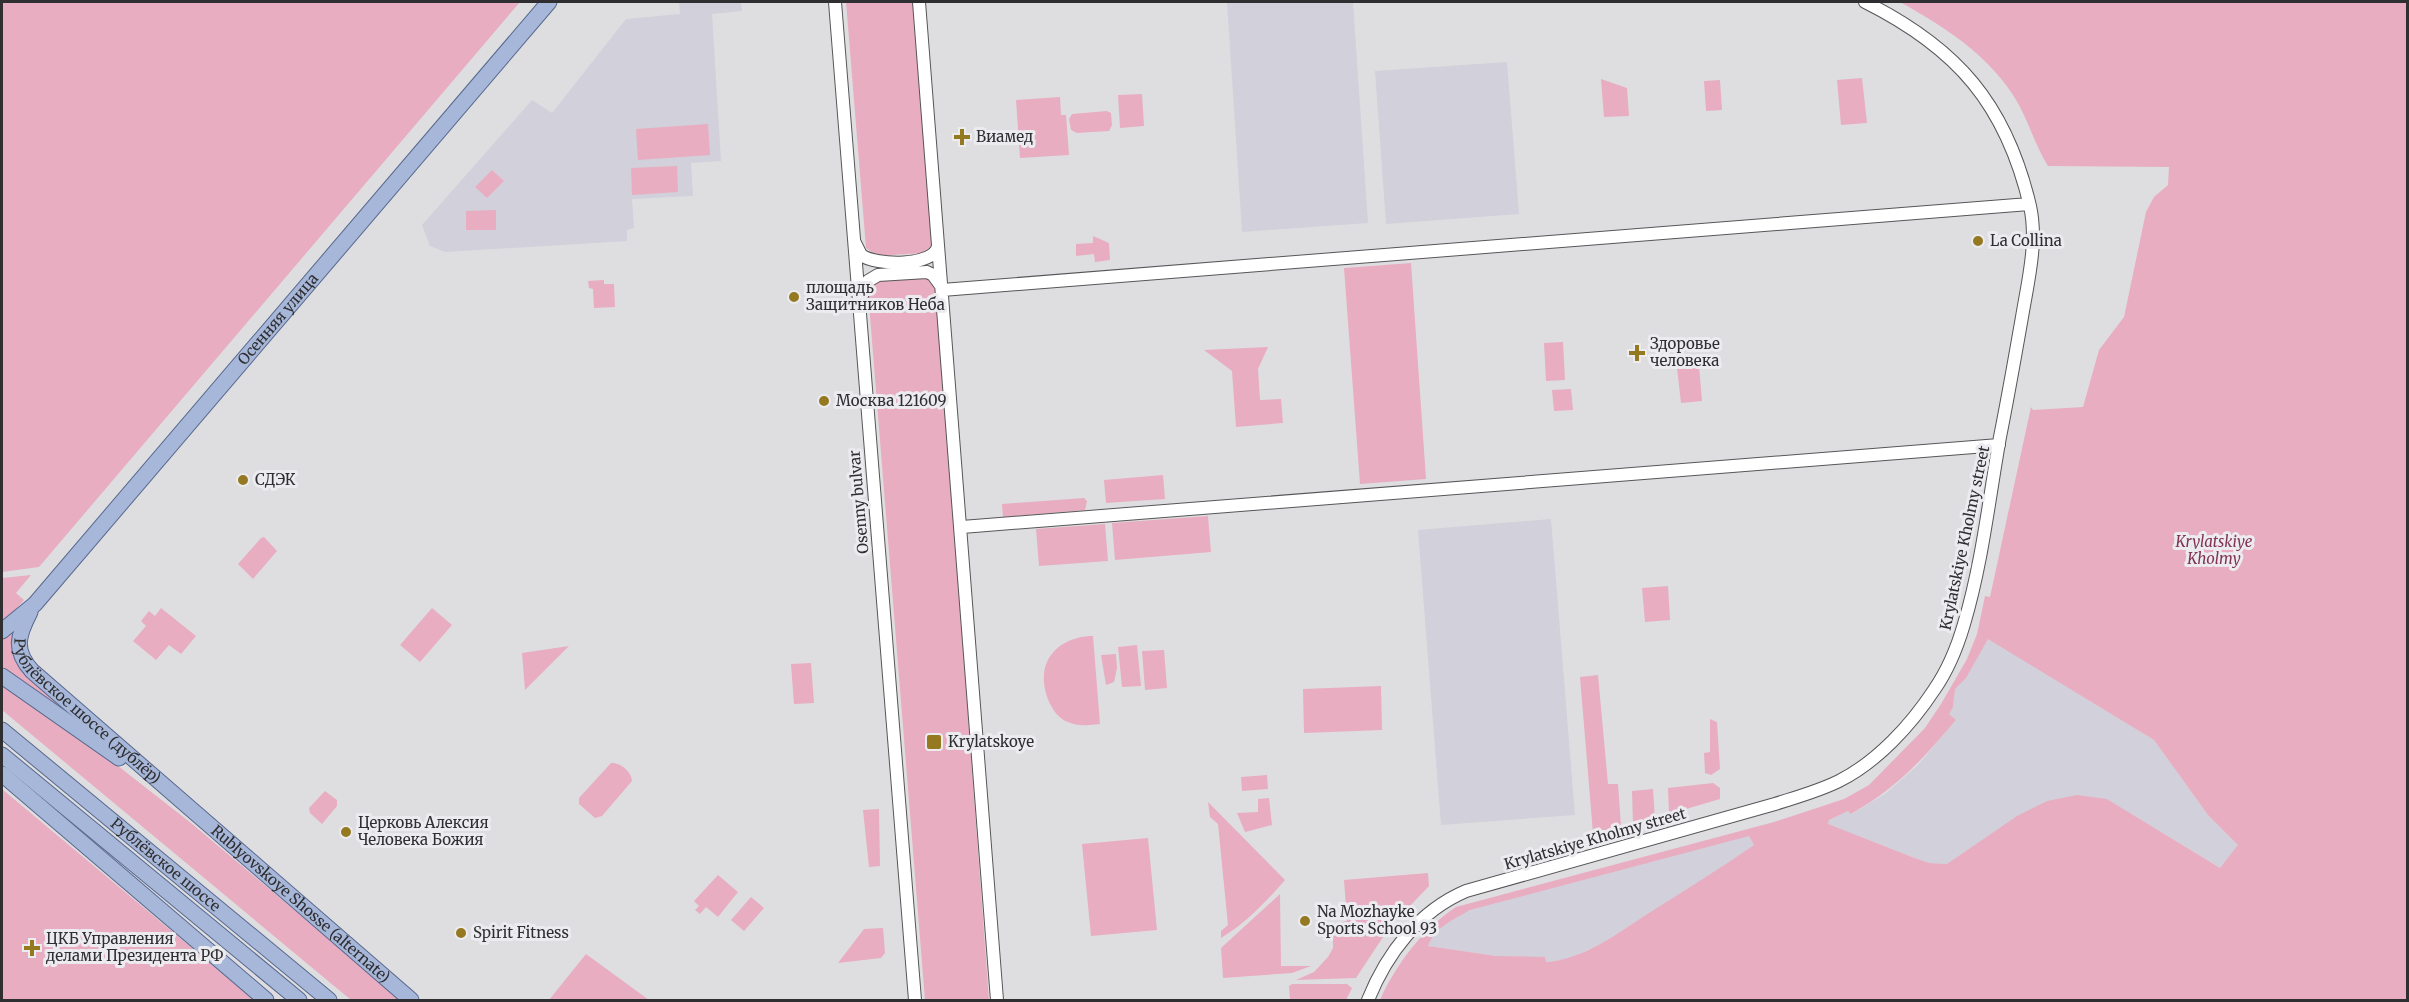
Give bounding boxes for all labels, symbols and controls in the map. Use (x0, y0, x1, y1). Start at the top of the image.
place label: Виамед (976, 127, 1033, 146)
marker: Виамед (953, 128, 971, 146)
place label: La Collina (1990, 231, 2062, 250)
marker: La Collina (1971, 234, 1985, 248)
street label: Осенняя улица (233, 269, 322, 369)
place label: площадь Защитников Неба (806, 278, 945, 314)
marker: площадь Защитников Неба (787, 290, 801, 304)
place label: Здоровье человека (1650, 334, 1720, 370)
marker: Здоровье человека (1628, 344, 1646, 362)
place label: Москва 121609 (836, 391, 947, 410)
marker: Москва 121609 (817, 394, 831, 408)
street label: Krylatskiye Kholmy street (1936, 444, 1993, 632)
street label: Osenny bulvar (844, 449, 872, 555)
place label: СДЭК (255, 470, 296, 489)
marker: СДЭК (236, 473, 250, 487)
park label: Krylatskiye Kholmy (2175, 532, 2253, 568)
street label: Рублёвское шоссе (дублёр) (10, 638, 165, 788)
place label: Krylatskoye (948, 732, 1034, 751)
marker: Krylatskoye (925, 733, 943, 751)
street label: Krylatskiye Kholmy street (1502, 803, 1688, 874)
place label: Церковь Алексия Человека Божия (358, 813, 489, 849)
street label: Рублёвское шоссе (107, 814, 225, 916)
street label: Rublyovskoye Shosse (alternate) (207, 821, 394, 987)
marker: Церковь Алексия Человека Божия (339, 825, 353, 839)
place label: Na Mozhayke Sports School 93 (1317, 902, 1437, 938)
marker: Na Mozhayke Sports School 93 (1298, 914, 1312, 928)
place label: Spirit Fitness (473, 923, 569, 942)
marker: Spirit Fitness (454, 926, 468, 940)
place label: ЦКБ Управления делами Президента РФ (45, 929, 223, 965)
marker: ЦКБ Управления делами Президента РФ (23, 939, 41, 957)

